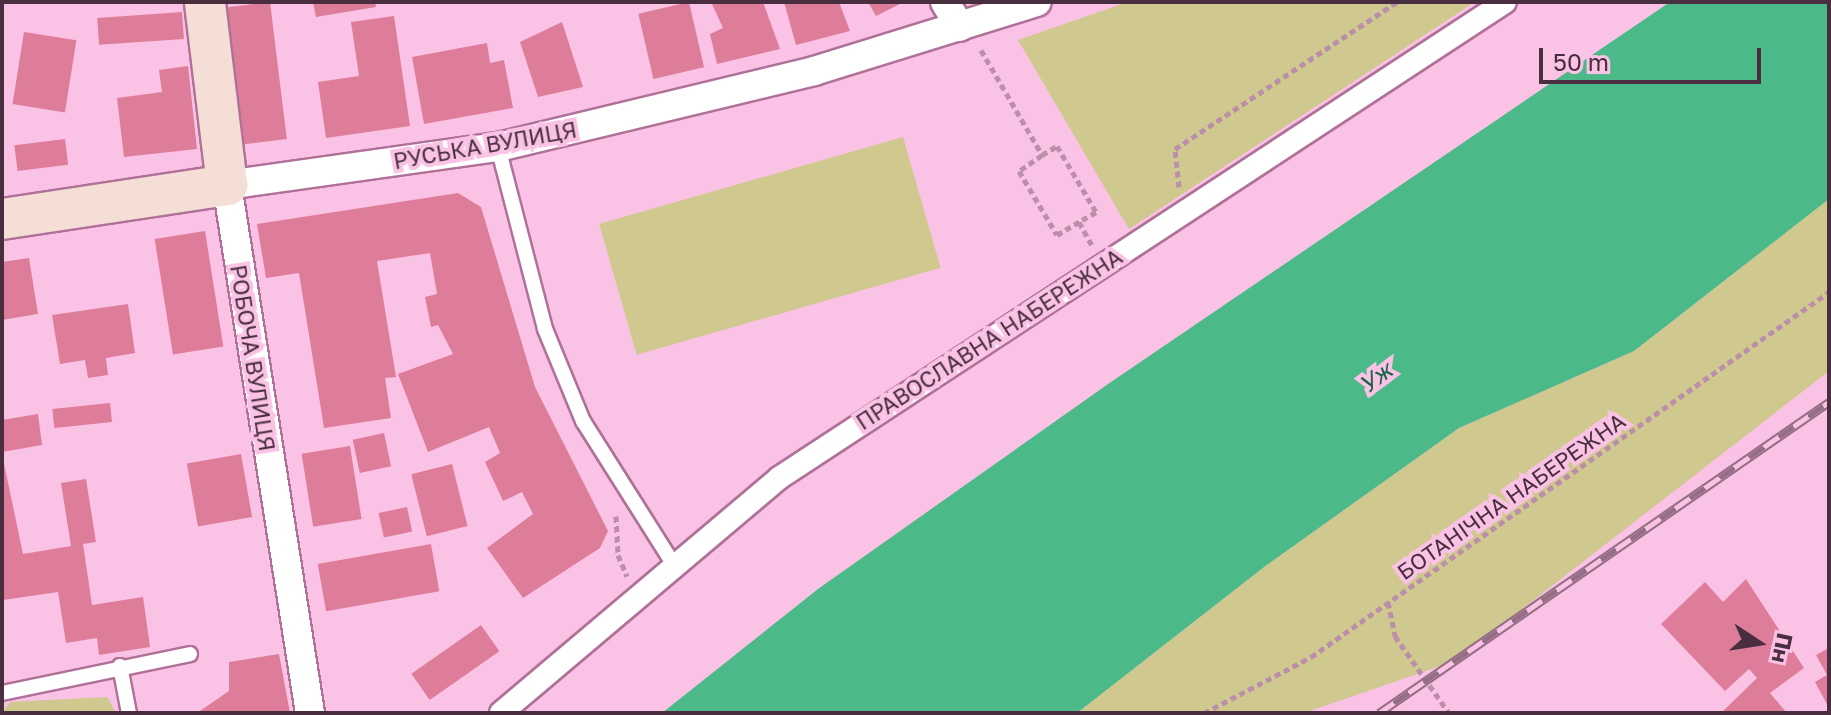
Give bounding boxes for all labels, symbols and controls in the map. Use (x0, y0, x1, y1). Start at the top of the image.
scale bar (1543, 32, 1765, 82)
text: 50 m (1553, 47, 1609, 76)
street label: РУСЬКА ВУЛИЦЯ (391, 116, 579, 174)
street label: ПРАВОСЛАВНА НАБЕРЕЖНА (851, 243, 1127, 435)
street label: РОБОЧА ВУЛИЦЯ (225, 263, 281, 453)
water label: Уж (1352, 355, 1398, 399)
street label: БОТАНІЧНА НАБЕРЕЖНА (1392, 407, 1630, 585)
north arrow (1719, 603, 1799, 683)
text: Пн (1767, 631, 1799, 666)

